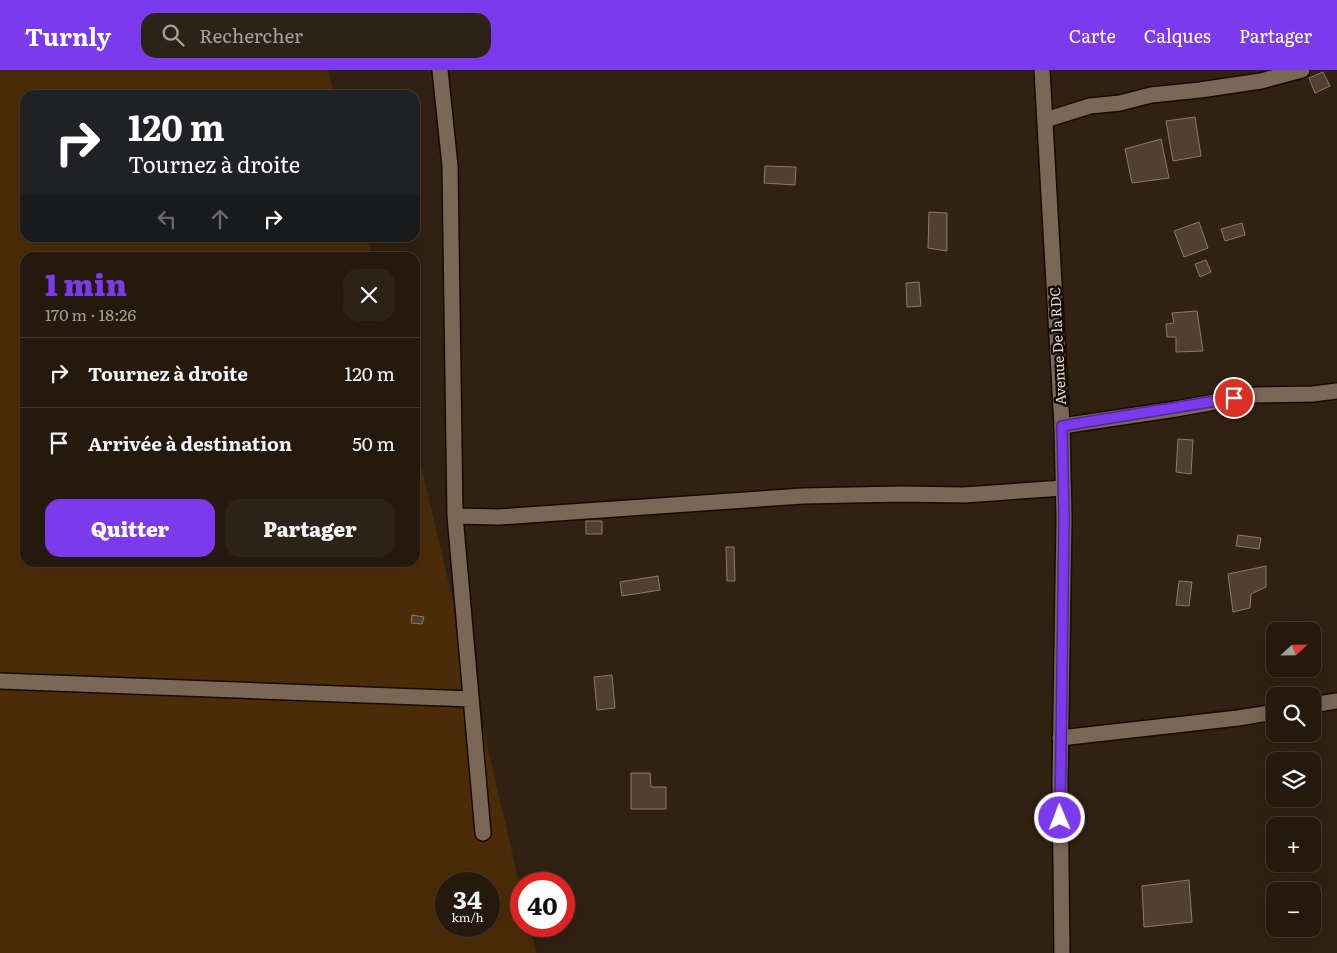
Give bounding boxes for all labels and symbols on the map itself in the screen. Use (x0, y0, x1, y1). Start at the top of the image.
street label: Avenue De la RDC (1044, 286, 1070, 406)
pin (1213, 377, 1255, 419)
north arrow (1266, 622, 1321, 678)
position arrow (1033, 791, 1085, 843)
speed limit sign: 40 (510, 872, 575, 937)

